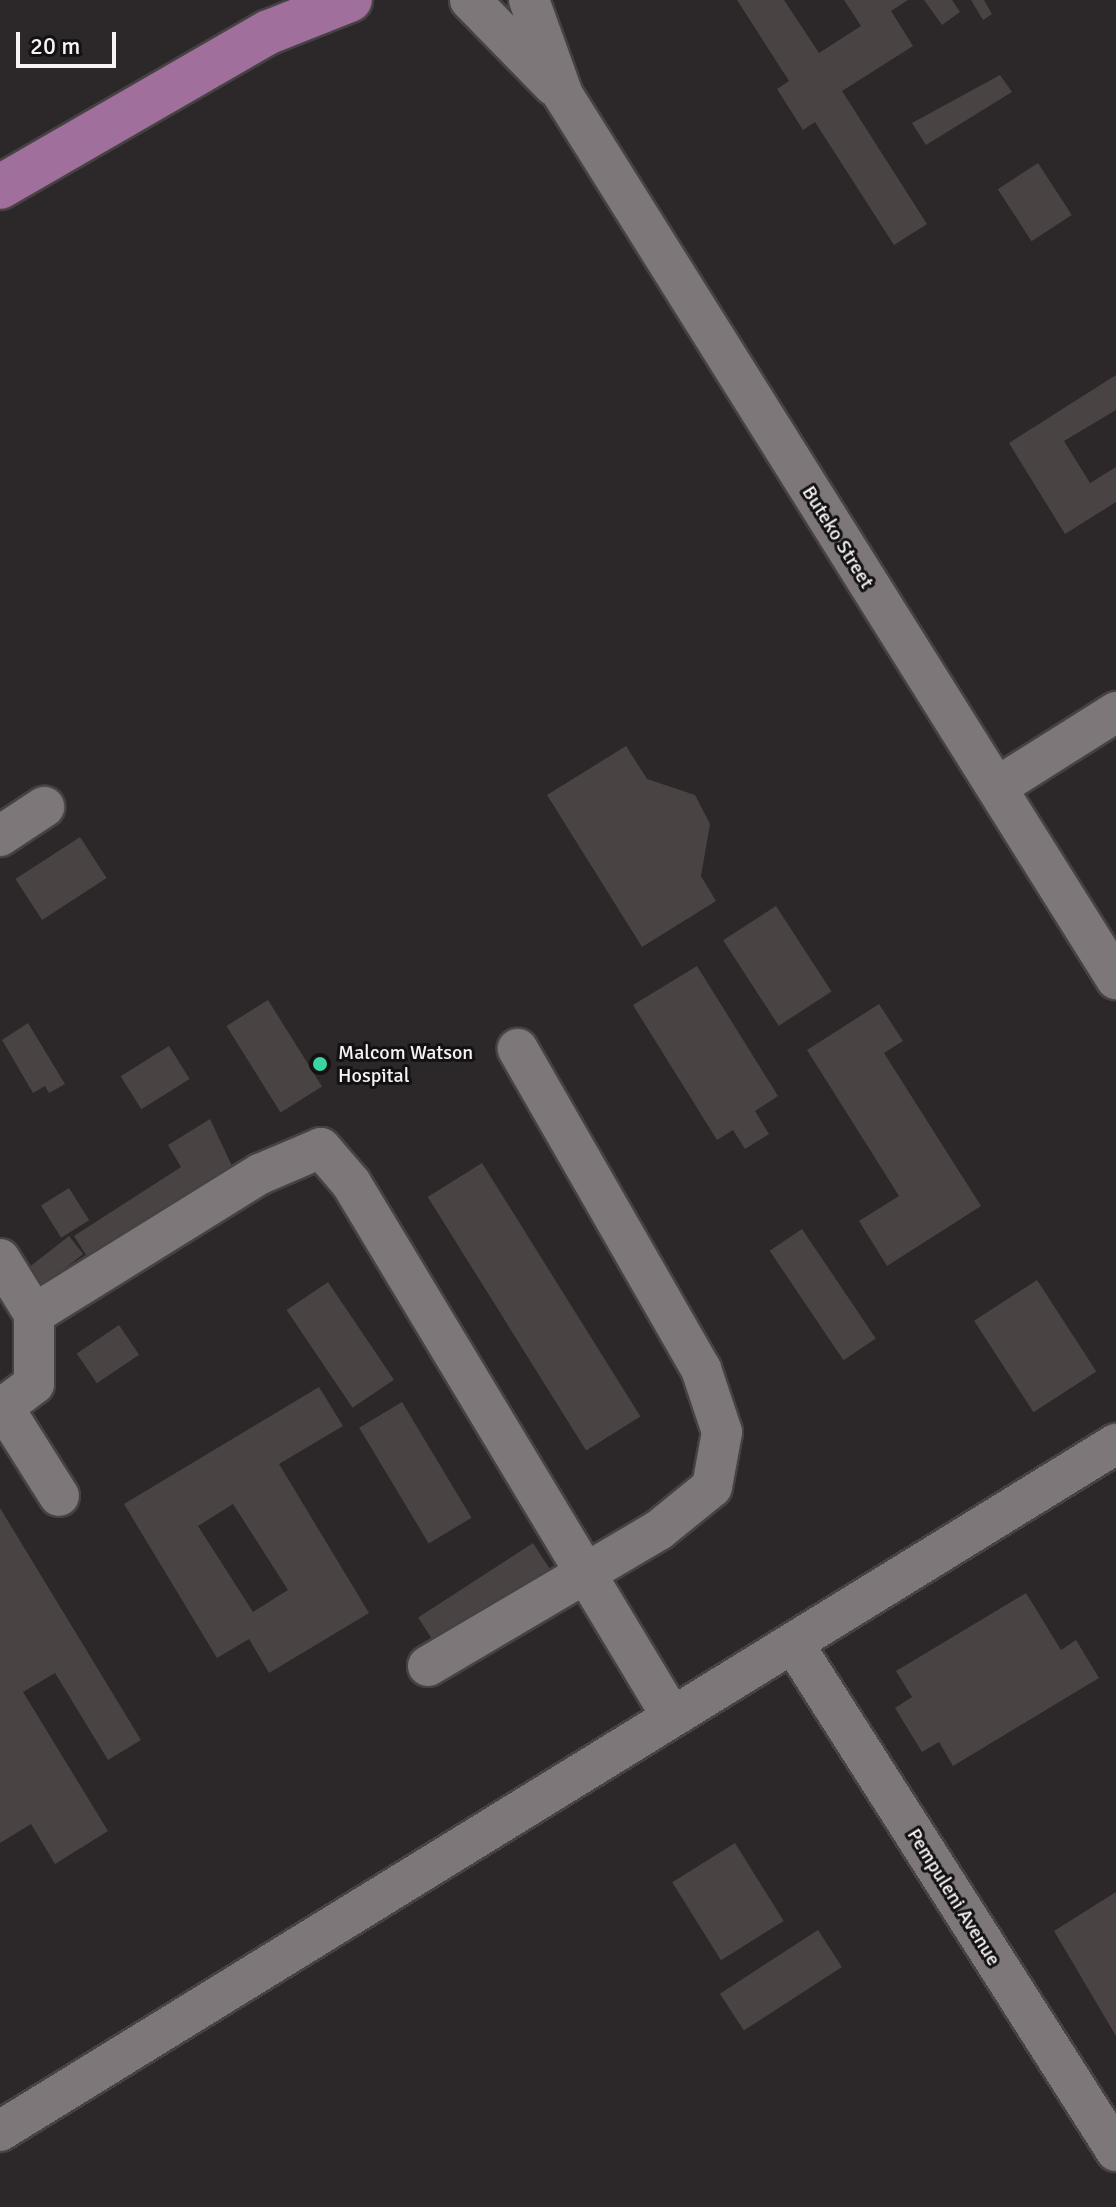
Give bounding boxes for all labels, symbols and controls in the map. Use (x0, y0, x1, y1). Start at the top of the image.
scale bar (20, 16, 120, 66)
text: 20 m (30, 31, 80, 61)
street label: Buteko Street (797, 481, 879, 593)
place label: Malcom Watson Hospital (338, 1040, 473, 1087)
marker: Malcom Watson Hospital (309, 1053, 331, 1075)
street label: Pempuleni Avenue (902, 1824, 1006, 1970)

